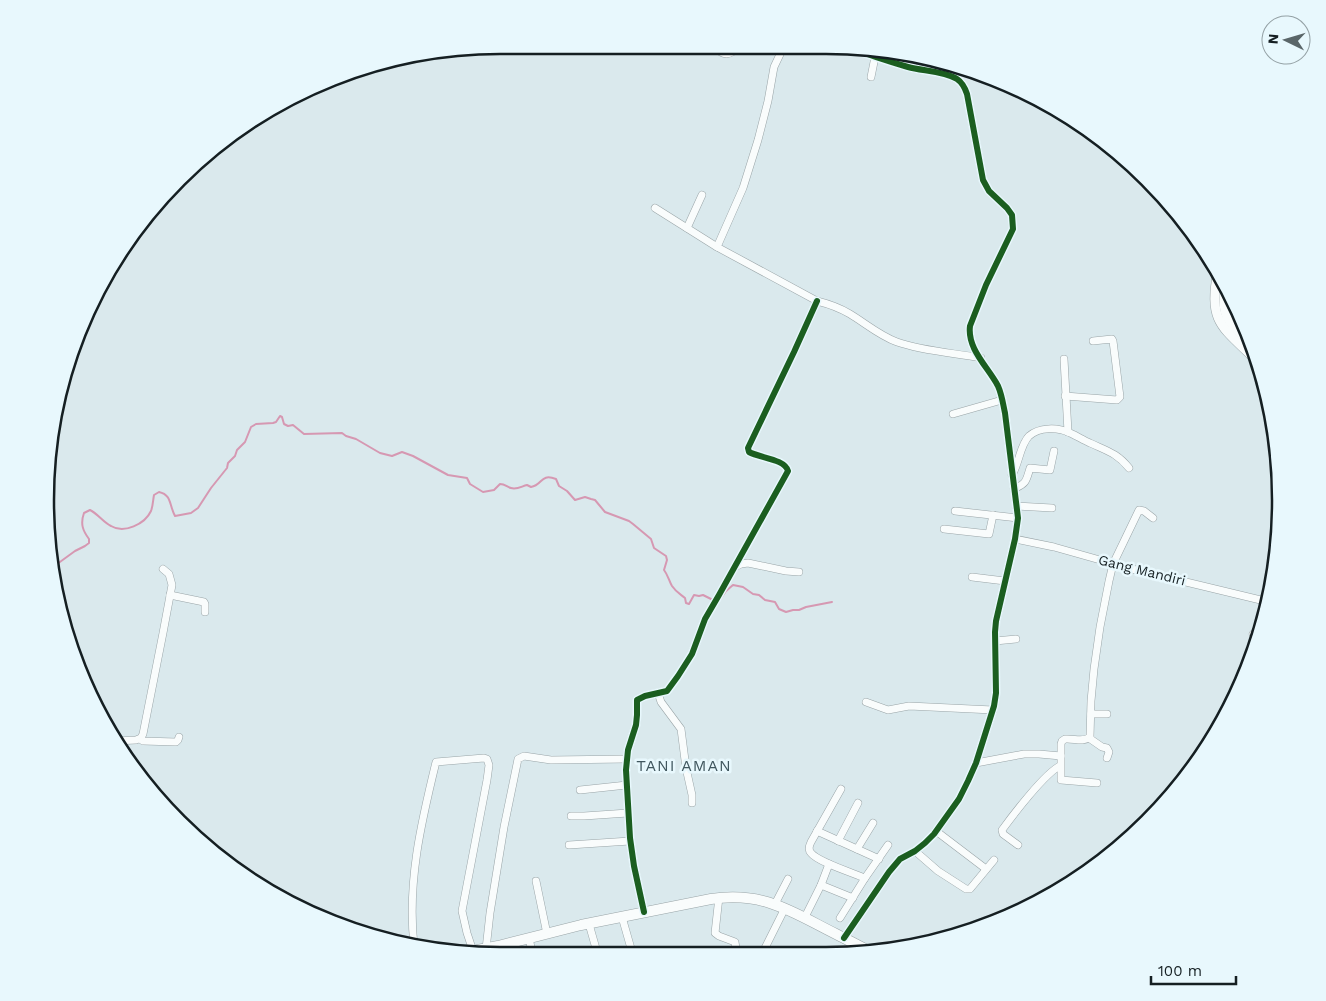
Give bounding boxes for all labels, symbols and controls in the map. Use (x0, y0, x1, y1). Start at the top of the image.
north arrow (1261, 15, 1311, 65)
text: N (1265, 33, 1281, 45)
street label: Gang Mandiri (1097, 551, 1187, 589)
district label: TANI AMAN (636, 756, 732, 775)
scale bar (1151, 954, 1236, 986)
text: 100 m (1158, 962, 1202, 980)

